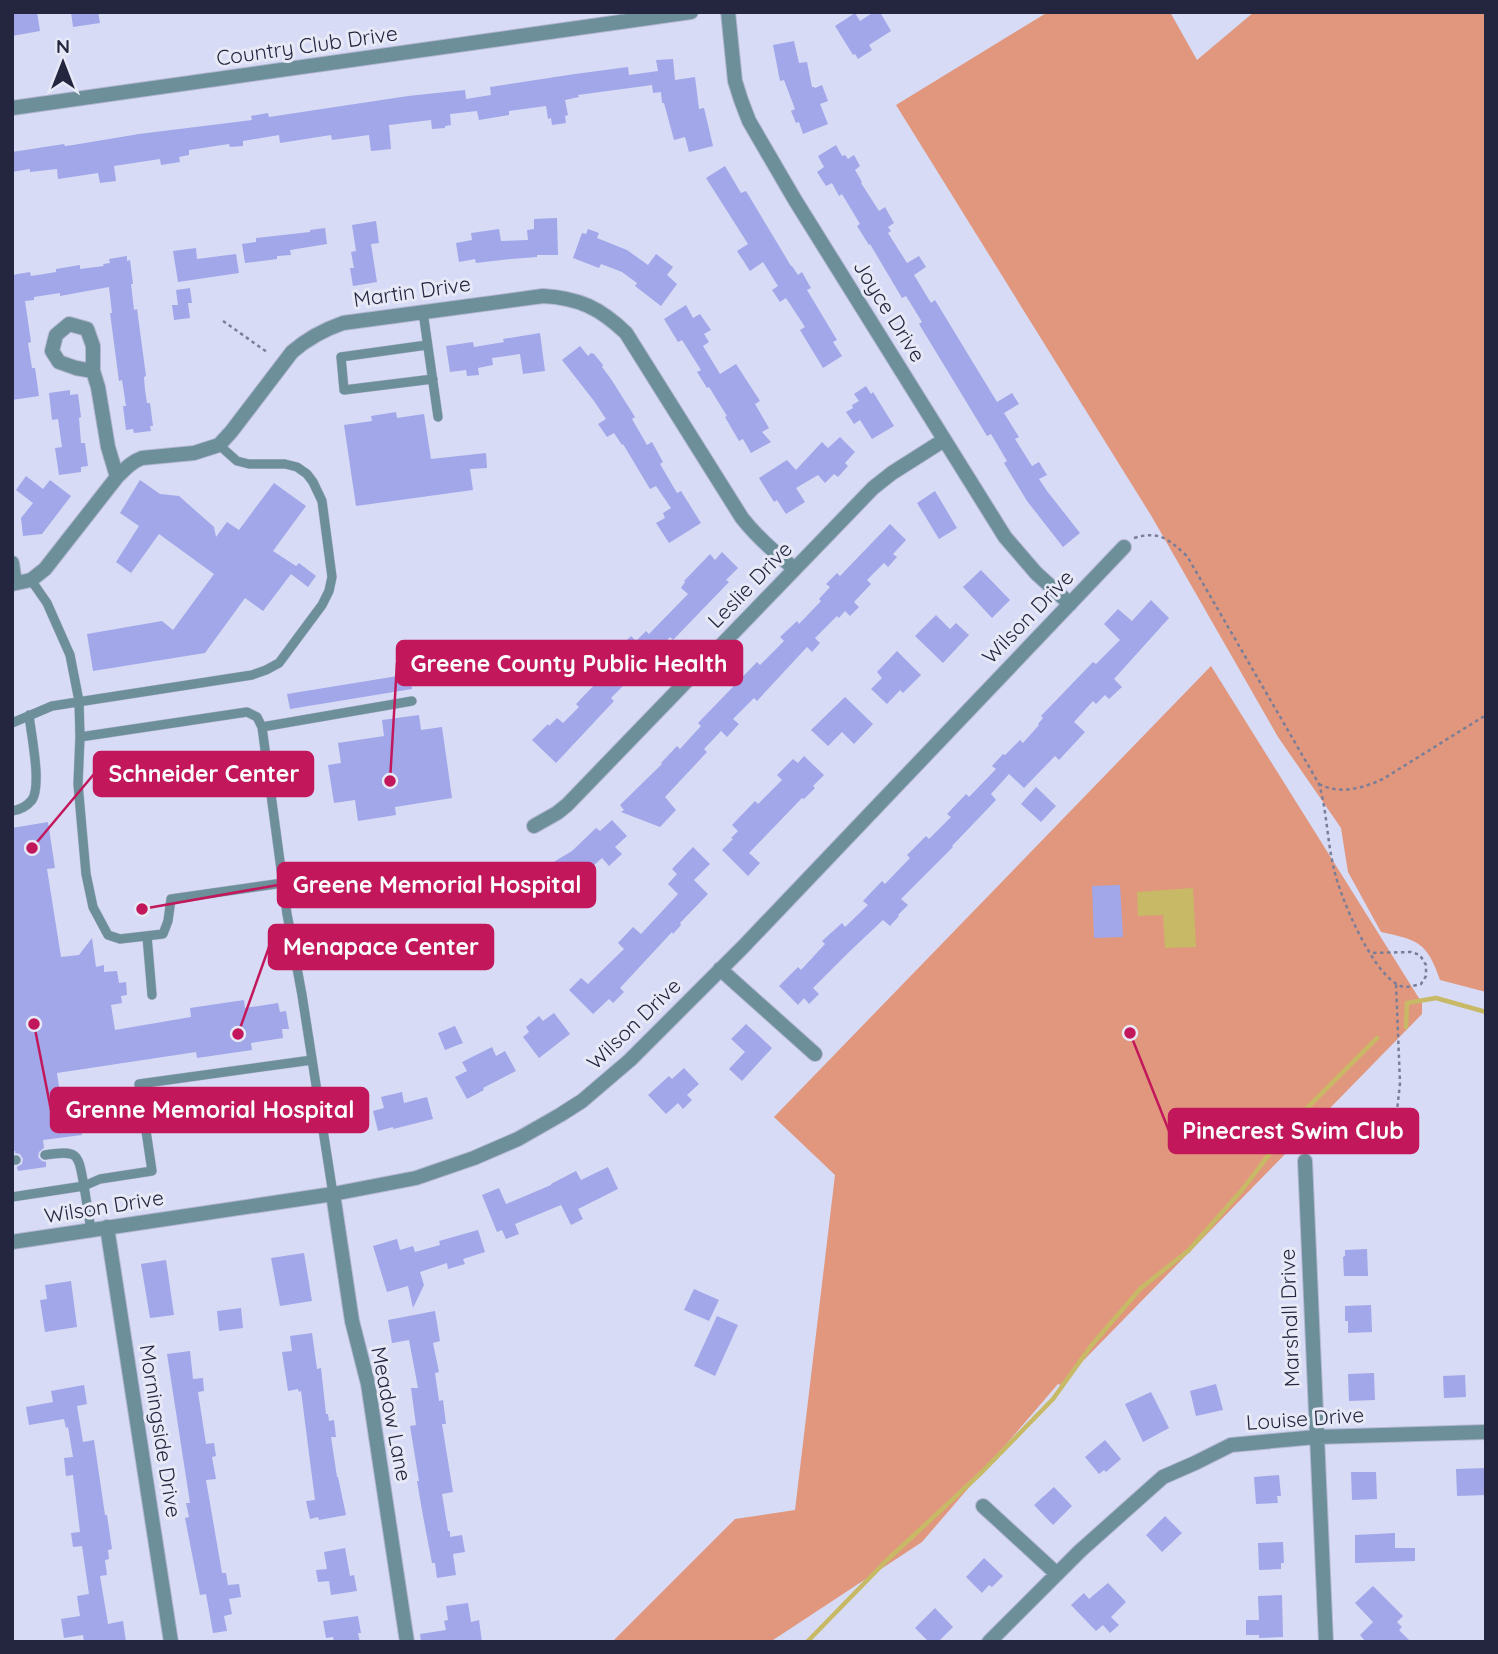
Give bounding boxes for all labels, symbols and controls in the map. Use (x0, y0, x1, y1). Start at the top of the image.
street label: Country Club Drive (215, 19, 399, 71)
north arrow (28, 28, 98, 98)
text: N (56, 34, 70, 58)
street label: Joyce Drive (848, 255, 931, 366)
street label: Martin Drive (352, 270, 472, 312)
street label: Leslie Drive (702, 536, 797, 633)
street label: Wilson Drive (976, 564, 1079, 669)
callout: Greene County Public Health (397, 641, 742, 685)
text: Greene County Public Health (410, 649, 728, 678)
callout: Schneider Center (94, 752, 313, 796)
text: Schneider Center (109, 759, 299, 788)
callout: Greene Memorial Hospital (278, 863, 595, 907)
text: Greene Memorial Hospital (293, 870, 581, 899)
callout: Menapace Center (269, 925, 493, 969)
text: Menapace Center (283, 932, 479, 961)
street label: Wilson Drive (581, 972, 686, 1075)
callout: Grenne Memorial Hospital (51, 1088, 368, 1132)
text: Grenne Memorial Hospital (66, 1095, 354, 1124)
callout: Pinecrest Swim Club (1169, 1109, 1418, 1153)
text: Pinecrest Swim Club (1182, 1116, 1404, 1145)
street label: Wilson Drive (42, 1184, 165, 1228)
street label: Marshall Drive (1274, 1248, 1304, 1388)
street label: Morningside Drive (134, 1342, 188, 1519)
street label: Meadow Lane (366, 1344, 418, 1483)
street label: Louise Drive (1245, 1401, 1365, 1435)

